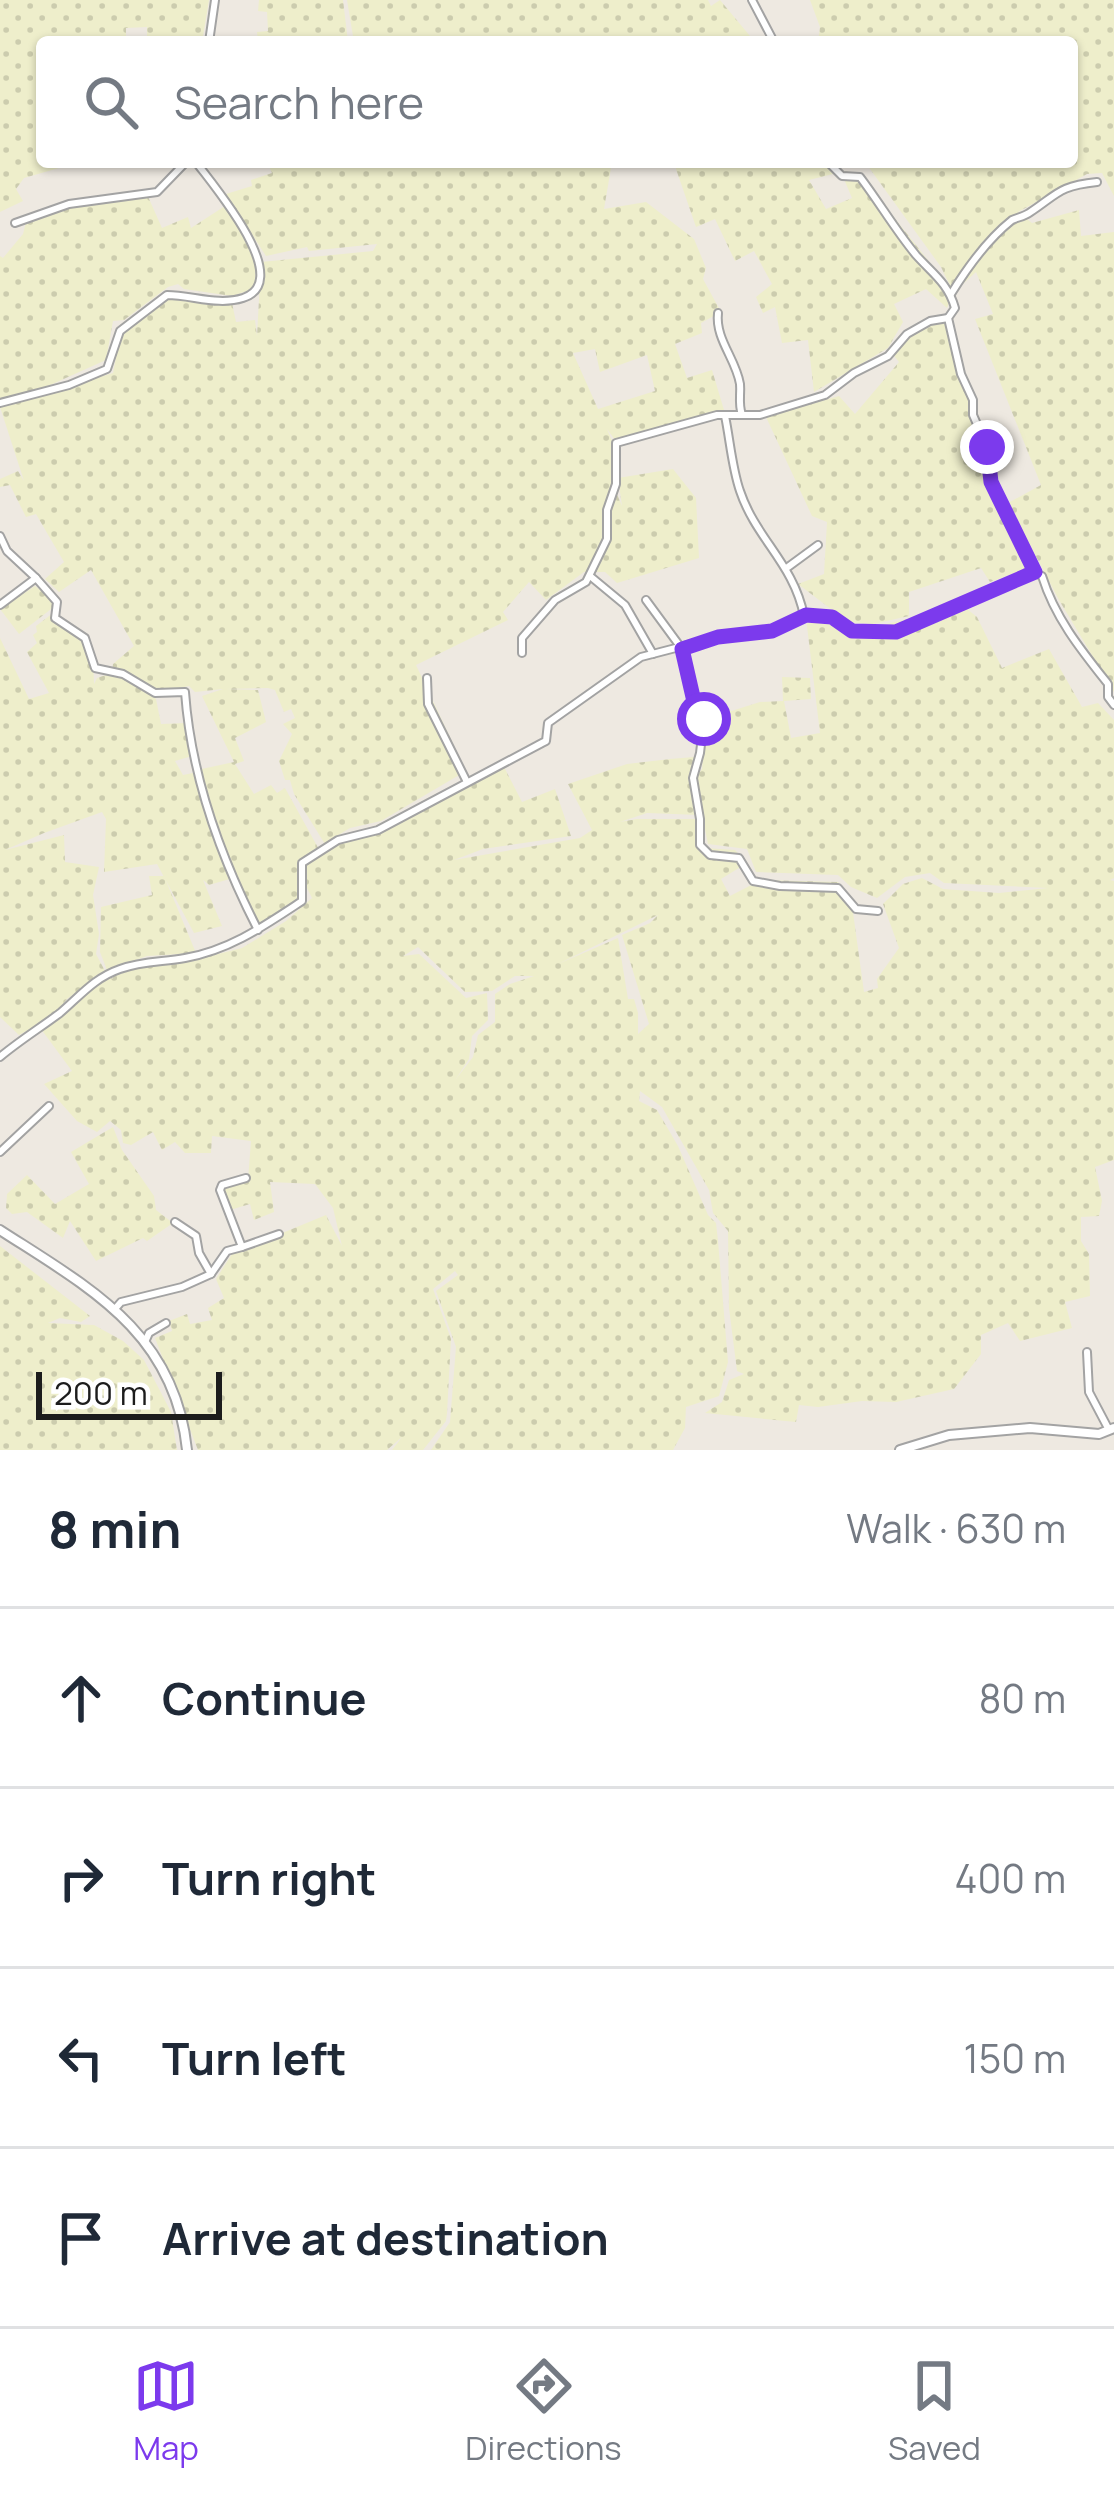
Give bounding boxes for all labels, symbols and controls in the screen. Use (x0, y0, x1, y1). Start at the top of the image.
search box (36, 36, 1078, 168)
icon: search (78, 69, 144, 135)
text: Search here (174, 71, 424, 133)
route end (960, 420, 1014, 474)
route start (677, 692, 731, 746)
scale bar (36, 1366, 222, 1419)
text: 200 m (54, 1370, 148, 1415)
text: 8 min (48, 1494, 182, 1563)
text: Walk · 630 m (846, 1501, 1066, 1555)
icon: ahead (48, 1665, 114, 1731)
text: Continue (162, 1667, 367, 1729)
text: 80 m (979, 1671, 1066, 1725)
icon: right (48, 1845, 114, 1911)
text: Turn right (162, 1847, 376, 1909)
text: 400 m (955, 1851, 1066, 1905)
icon: left (48, 2025, 114, 2091)
text: Turn left (162, 2027, 347, 2089)
text: 150 m (964, 2031, 1066, 2085)
icon: arrive (48, 2205, 114, 2271)
text: Arrive at destination (162, 2207, 609, 2269)
tab: Map (133, 2353, 199, 2470)
tab: Directions (465, 2353, 622, 2470)
tab: Saved (888, 2353, 981, 2470)

